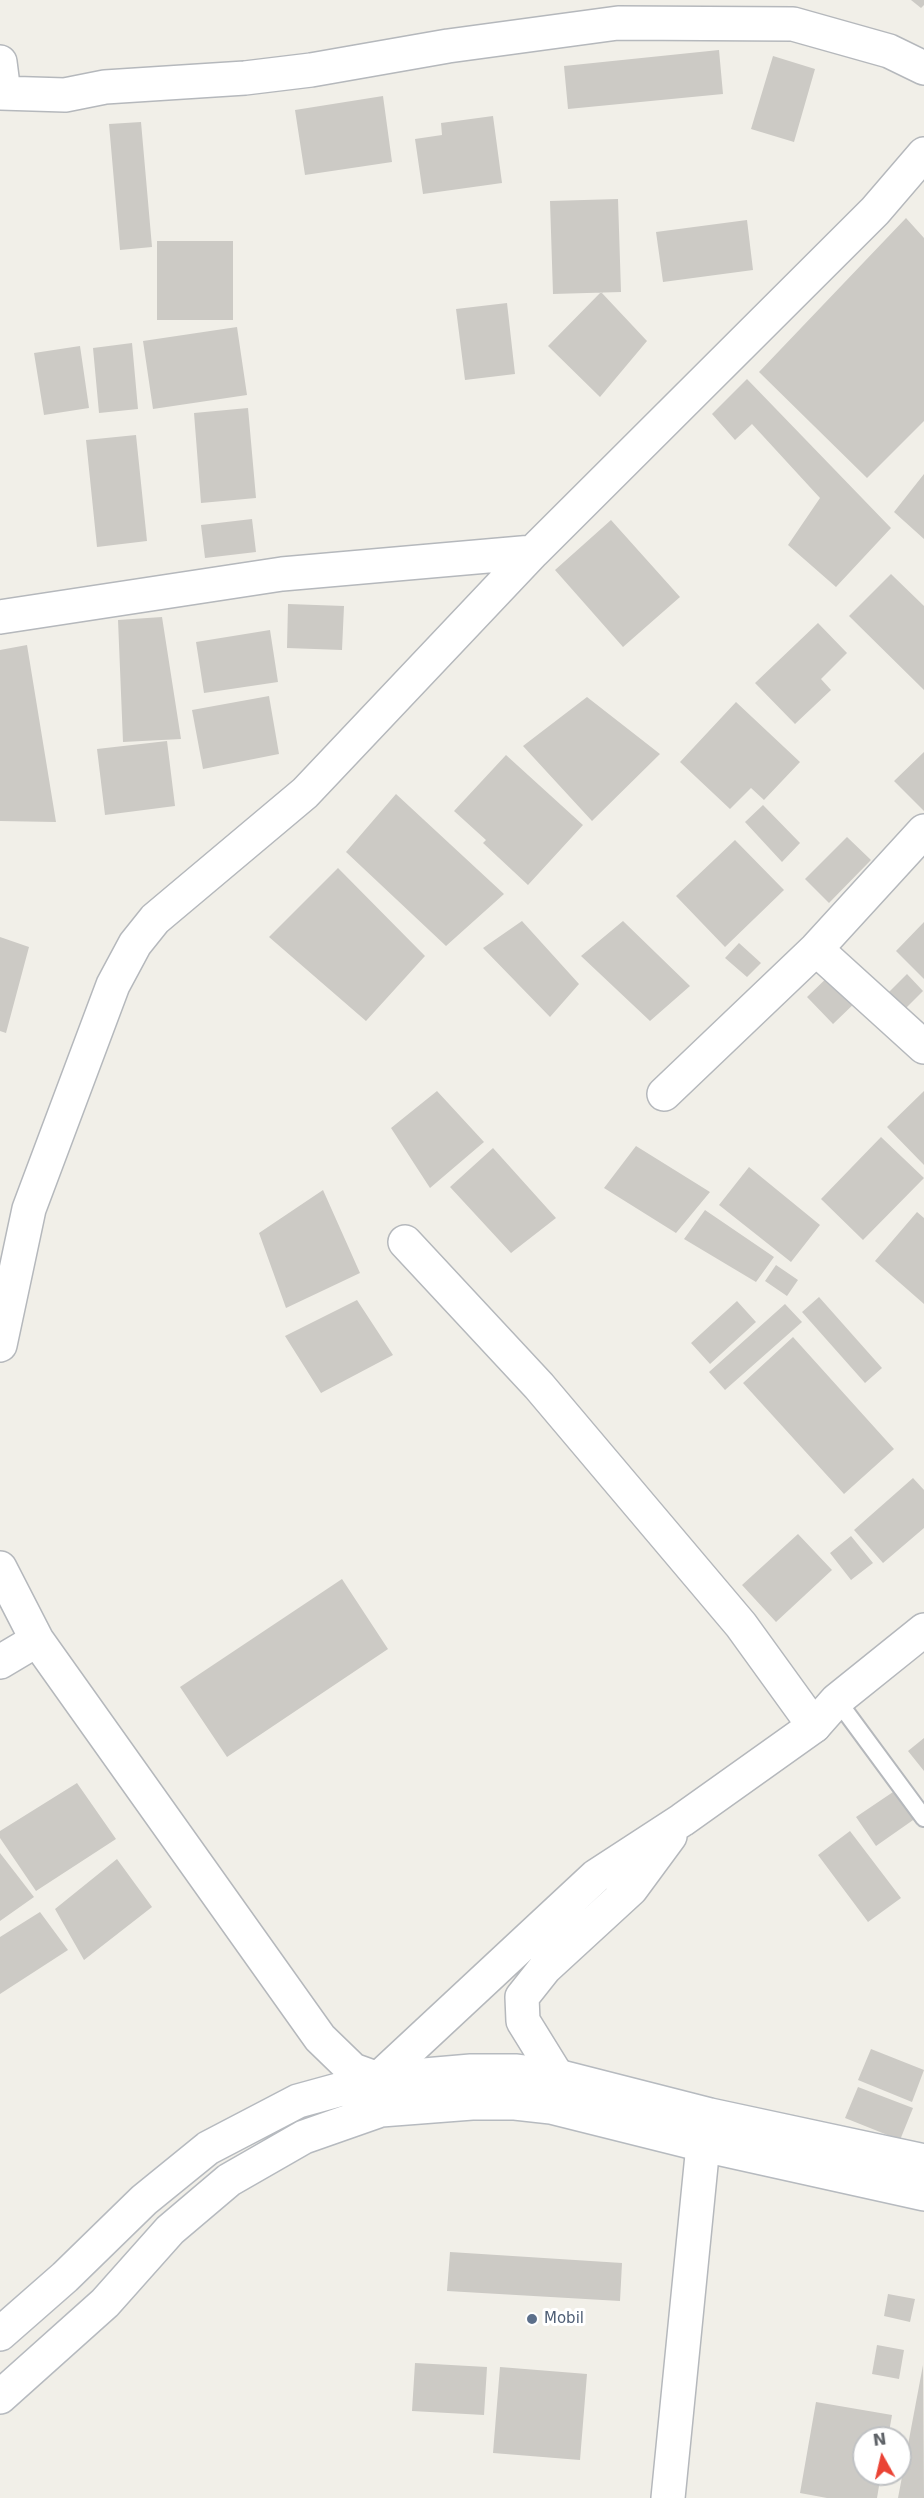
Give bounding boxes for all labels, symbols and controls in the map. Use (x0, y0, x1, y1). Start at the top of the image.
place label: Mobil (544, 2310, 584, 2328)
marker: Mobil (525, 2312, 539, 2326)
north arrow (852, 2426, 912, 2486)
text: N (872, 2429, 888, 2450)

